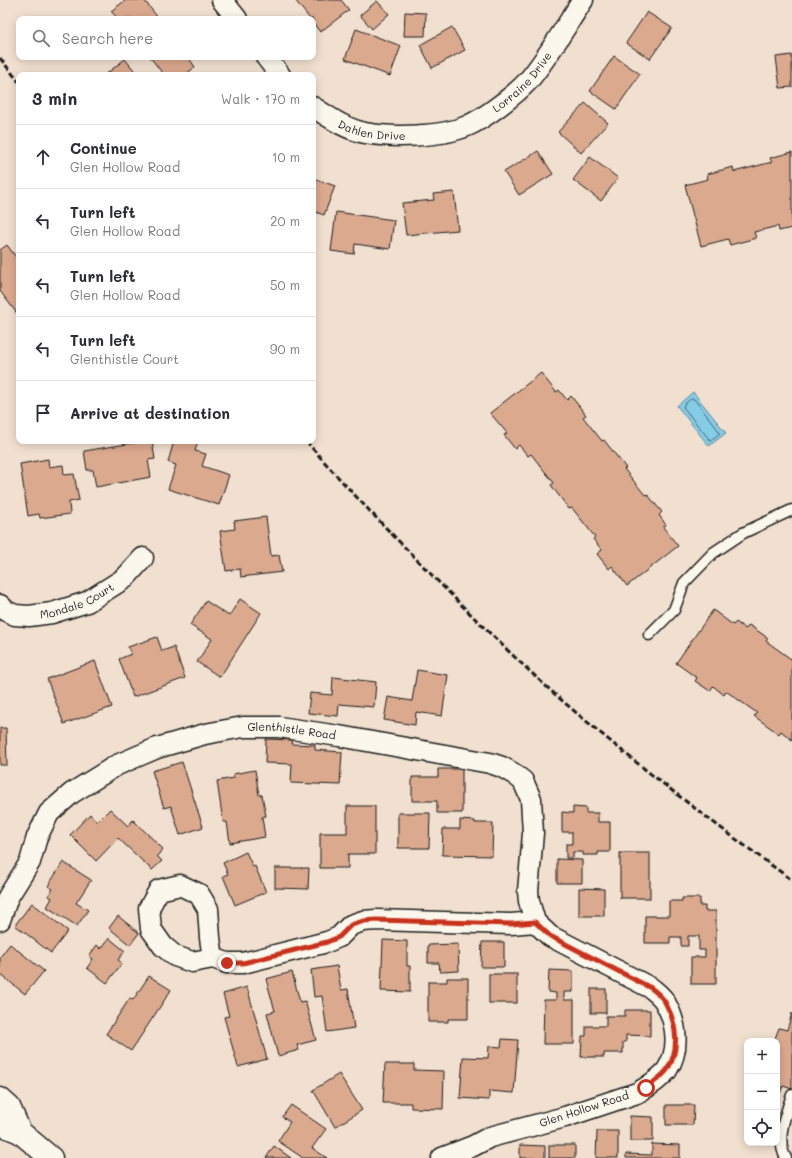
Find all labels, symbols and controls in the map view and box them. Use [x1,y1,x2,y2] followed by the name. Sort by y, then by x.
[16,16,316,60] search box
[30,27,52,49] icon: search
[62,28,153,48] text: Search here
[489,48,555,115] street label: Lorraine Drive
[32,87,77,109] text: 3 min
[221,90,300,107] text: Walk · 170 m
[336,116,406,143] street label: Dahlen Drive
[70,138,137,158] text: Continue
[32,146,54,168] icon: ahead
[272,148,300,165] text: 10 m
[70,158,180,175] text: Glen Hollow Road
[70,202,135,222] text: Turn left
[32,210,54,232] icon: left
[270,212,300,229] text: 20 m
[70,222,180,239] text: Glen Hollow Road
[70,266,135,286] text: Turn left
[32,274,54,296] icon: left
[270,276,300,293] text: 50 m
[70,286,180,303] text: Glen Hollow Road
[70,330,135,350] text: Turn left
[32,338,54,360] icon: left
[270,340,300,357] text: 90 m
[70,350,179,367] text: Glenthistle Court
[32,402,54,424] icon: arrive
[70,403,230,423] text: Arrive at destination
[39,579,117,622] street label: Mondale Court
[247,719,337,742] street label: Glenthistle Road
[218,954,236,972] route end
[744,1038,780,1146] map controls
[744,1038,780,1074] button: +
[744,1074,780,1110] button: −
[637,1079,655,1097] route start
[537,1087,631,1130] street label: Glen Hollow Road
[744,1110,780,1146] button: locate

